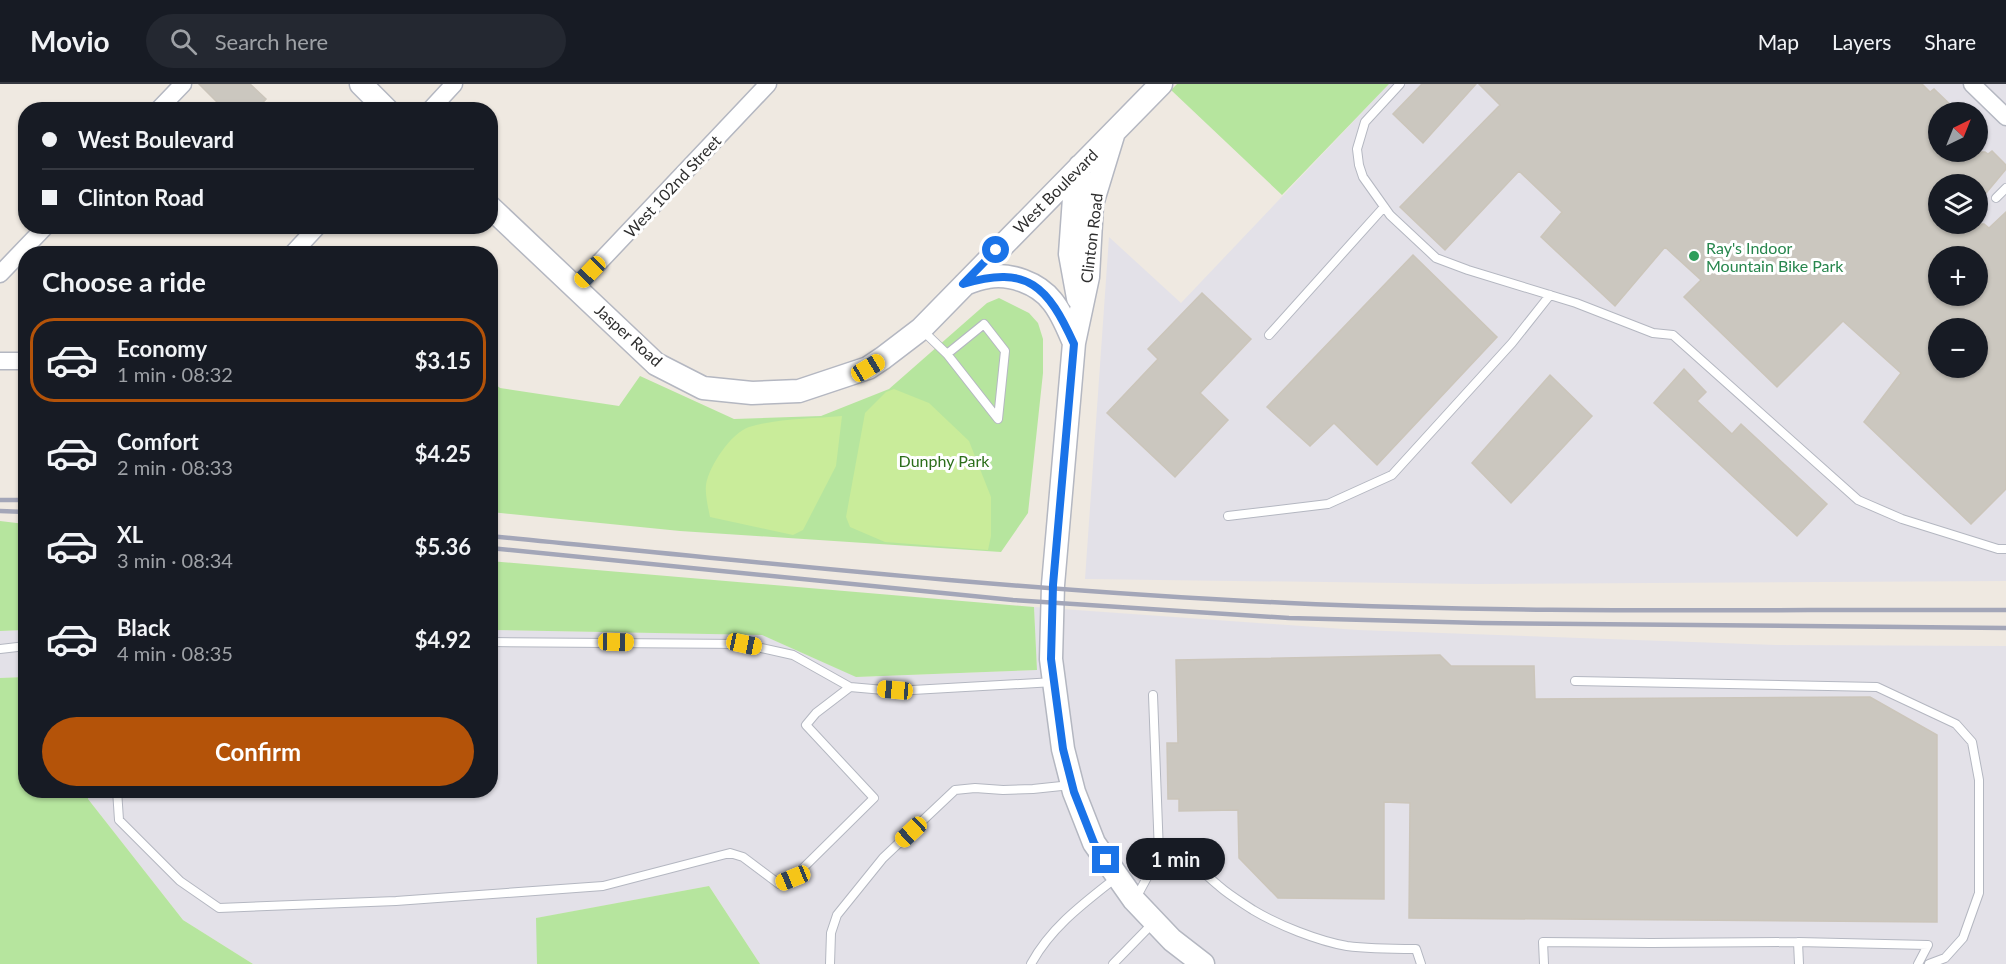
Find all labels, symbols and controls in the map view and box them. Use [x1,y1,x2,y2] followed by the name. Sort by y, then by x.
[146,14,566,68] search box
[30,24,110,58] text: Movio
[167,25,200,58] icon: search
[215,28,328,55] text: Search here
[1758,29,1799,54] text: Map
[1832,29,1891,54] text: Layers
[1924,29,1976,54] text: Share
[1928,102,1988,162] north arrow
[1928,102,1988,378] map controls
[78,126,234,153] text: West Boulevard
[620,131,724,241] street label: West 102nd Street
[1009,145,1101,237] street label: West Boulevard
[1928,174,1988,234] button: layers
[78,184,204,211] text: Clinton Road
[1076,192,1106,284] street label: Clinton Road
[982,236,1009,263] route start
[1706,238,1844,275] place label: Ray's Indoor Mountain Bike Park
[1928,246,1988,306] button: +
[1687,249,1701,263] marker: Ray's Indoor Mountain Bike Park
[571,253,609,291] car
[42,265,206,298] text: Choose a ride
[592,300,666,370] street label: Jasper Road
[1928,318,1988,378] button: −
[45,333,99,387] icon: car
[117,335,207,362] text: Economy
[415,347,471,374] text: $3.15
[848,351,888,385] car
[117,362,233,386] text: 1 min · 08:32
[45,426,99,480] icon: car
[117,428,199,455] text: Comfort
[415,440,471,467] text: $4.25
[899,451,990,470] park label: Dunphy Park
[117,455,233,479] text: 2 min · 08:33
[45,519,99,573] icon: car
[117,521,143,548] text: XL
[415,533,471,560] text: $5.36
[117,548,233,572] text: 3 min · 08:34
[45,612,99,666] icon: car
[117,614,170,641] text: Black
[415,626,471,653] text: $4.92
[725,631,763,657] car
[598,633,634,651] car
[117,641,233,665] text: 4 min · 08:35
[876,679,914,701] car
[42,717,474,786] button: Confirm
[892,813,930,851] car
[1127,839,1226,881] callout: 1 min
[1092,846,1119,873] route end
[1151,847,1200,871] text: 1 min
[773,863,813,893] car

